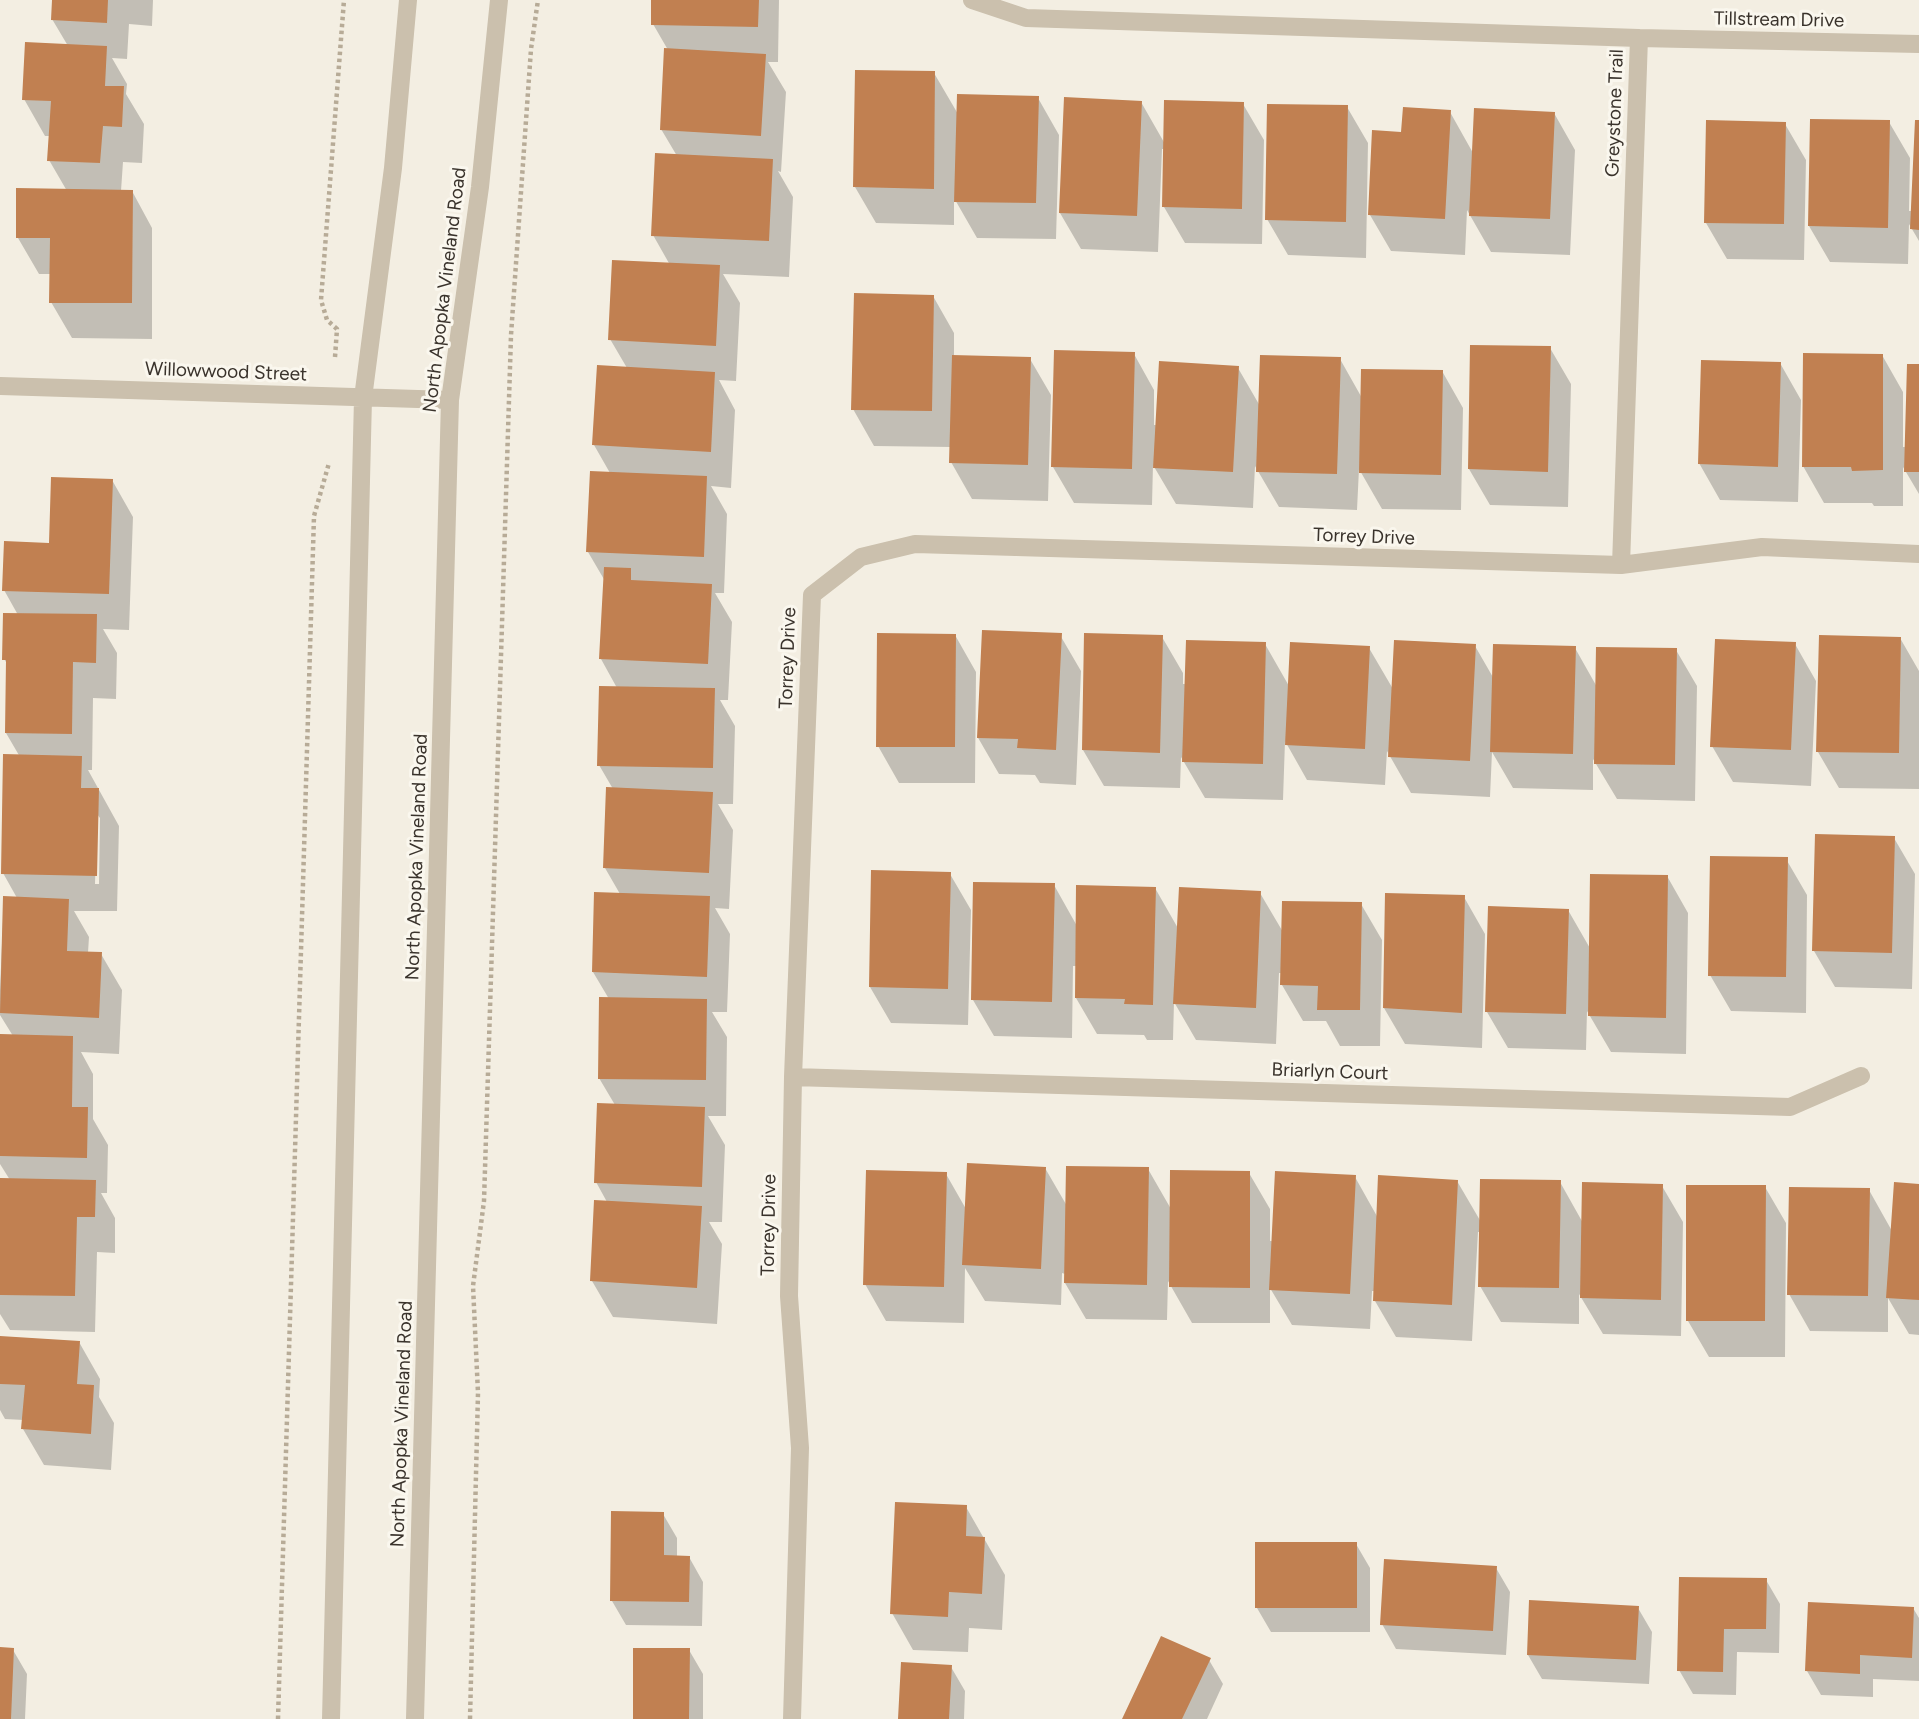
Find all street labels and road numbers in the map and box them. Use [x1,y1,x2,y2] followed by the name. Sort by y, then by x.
[1714,7,1844,33] street label: Tillstream Drive
[1601,49,1629,177] street label: Greystone Trail
[419,166,471,414] street label: North Apopka Vineland Road
[144,358,308,386] street label: Willowwood Street
[1313,524,1415,550] street label: Torrey Drive
[775,607,801,709] street label: Torrey Drive
[401,733,433,981] street label: North Apopka Vineland Road
[1271,1059,1389,1085] street label: Briarlyn Court
[757,1174,781,1276] street label: Torrey Drive
[386,1300,418,1548] street label: North Apopka Vineland Road

